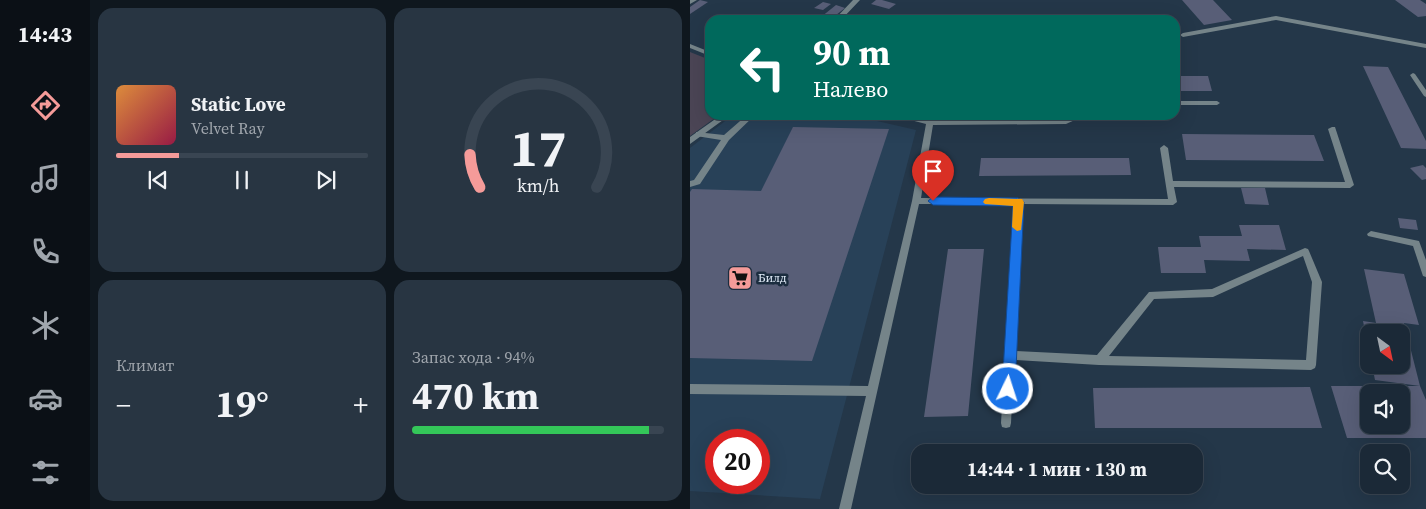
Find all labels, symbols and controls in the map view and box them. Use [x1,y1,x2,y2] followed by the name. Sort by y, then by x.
[18,19,72,49] text: 14:43
[813,29,890,77] text: 90 m
[730,35,795,100] icon: left
[813,74,888,104] text: Налево
[28,88,63,123] icon: directions
[191,91,286,117] text: Static Love
[510,112,566,183] text: 17
[191,117,265,139] text: Velvet Ray
[912,150,954,201] pin
[919,157,947,185] icon: arrive
[28,161,63,196] icon: music
[144,166,172,194] icon: previous
[228,166,256,194] icon: pause
[312,166,340,194] icon: next
[517,173,560,198] text: km/h
[28,234,63,269] icon: phone
[727,265,753,291] supermarket icon: Билд
[758,270,787,286] place label: Билд
[28,308,63,343] icon: climate
[1360,324,1410,374] north arrow
[1360,324,1410,494] map controls
[412,346,535,368] text: Запас хода · 94%
[116,354,174,376] text: Климат
[981,362,1033,414] position arrow
[412,370,539,422] text: 470 km
[215,378,269,430] text: 19°
[28,381,63,416] icon: car
[1360,384,1410,434] button: sound
[116,386,131,424] text: −
[353,386,368,424] text: +
[705,429,770,494] speed limit sign: 20
[1360,444,1410,494] button: search
[28,455,63,490] icon: filters
[967,456,1147,482] text: 14:44 · 1 мин · 130 m

